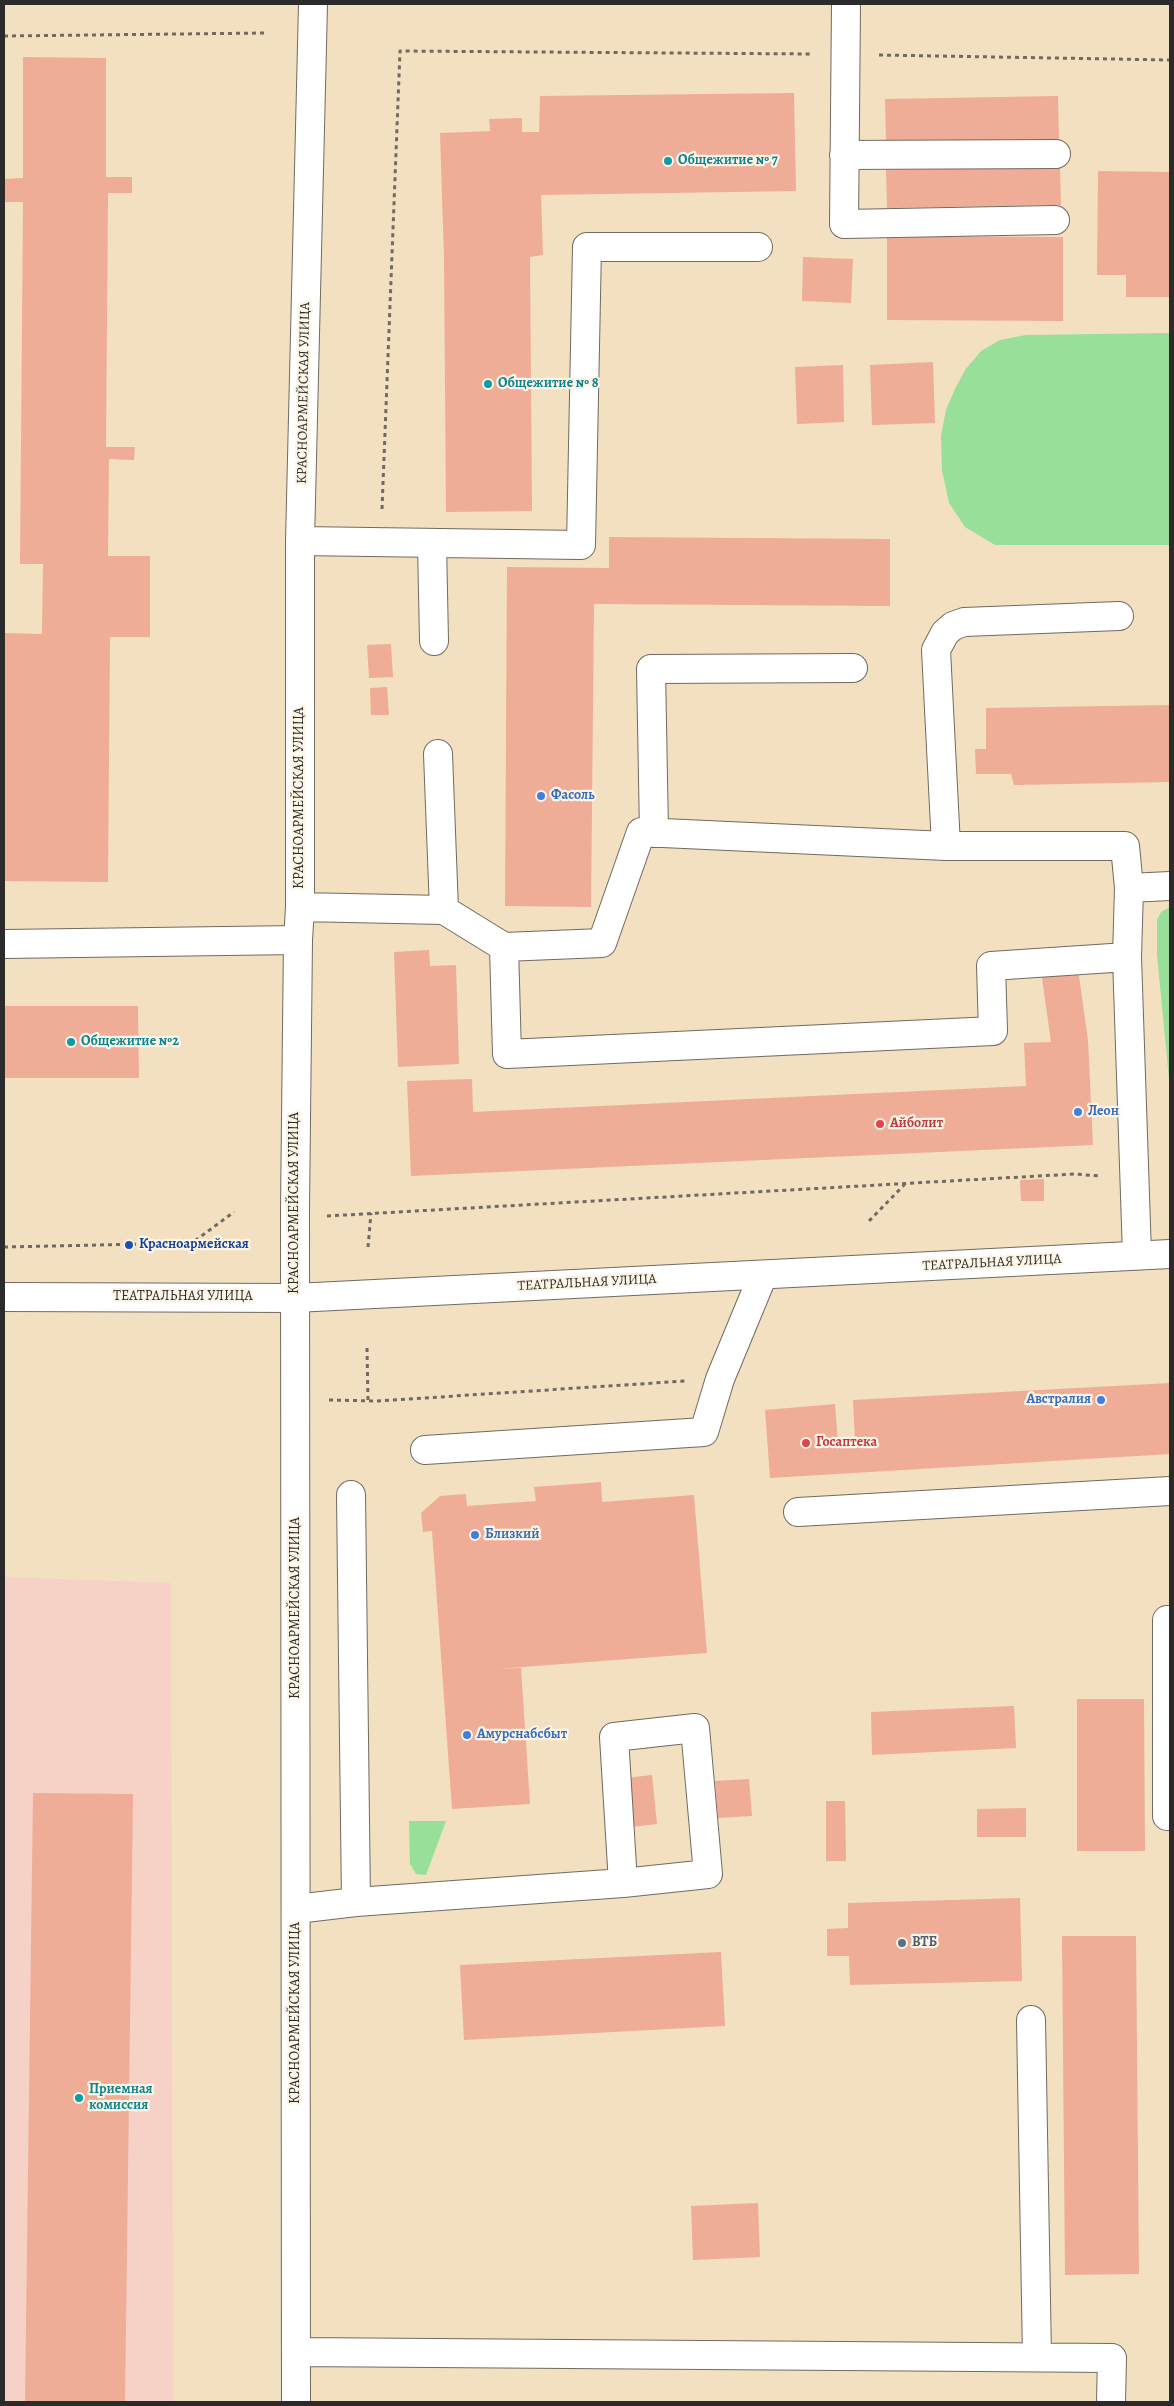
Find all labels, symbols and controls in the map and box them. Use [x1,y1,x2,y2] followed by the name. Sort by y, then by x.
[678,153,778,169] place label: Общежитие № 7
[662,155,674,167] marker: Общежитие № 7
[294,302,314,484] street label: КРАСНОАРМЕЙСКАЯ УЛИЦА
[498,376,598,392] place label: Общежитие № 8
[482,378,494,390] marker: Общежитие № 8
[292,707,308,889] street label: КРАСНОАРМЕЙСКАЯ УЛИЦА
[551,788,595,804] place label: Фасоль
[535,790,547,802] marker: Фасоль
[81,1034,179,1050] place label: Общежитие №2
[65,1036,77,1048] marker: Общежитие №2
[1088,1104,1119,1120] place label: Леон
[1072,1106,1084,1118] marker: Леон
[287,1112,303,1294] street label: КРАСНОАРМЕЙСКАЯ УЛИЦА
[890,1116,943,1132] place label: Айболит
[874,1118,886,1130] marker: Айболит
[139,1237,249,1253] place label: Красноармейская
[123,1239,135,1251] marker: Красноармейская
[922,1251,1062,1275] street label: ТЕАТРАЛЬНАЯ УЛИЦА
[517,1271,657,1295] street label: ТЕАТРАЛЬНАЯ УЛИЦА
[113,1289,253,1305] street label: ТЕАТРАЛЬНАЯ УЛИЦА
[1027,1392,1091,1408] place label: Австралия
[1095,1394,1107,1406] marker: Австралия
[816,1435,877,1451] place label: Госаптека
[800,1437,812,1449] marker: Госаптека
[288,1517,304,1699] street label: КРАСНОАРМЕЙСКАЯ УЛИЦА
[485,1527,539,1543] place label: Близкий
[469,1529,481,1541] marker: Близкий
[477,1727,567,1743] place label: Амурснабсбыт
[461,1729,473,1741] marker: Амурснабсбыт
[288,1922,304,2104] street label: КРАСНОАРМЕЙСКАЯ УЛИЦА
[912,1935,937,1951] place label: ВТБ
[896,1937,908,1949] marker: ВТБ
[89,2082,153,2114] place label: Приемная комиссия
[73,2092,85,2104] marker: Приемная комиссия

